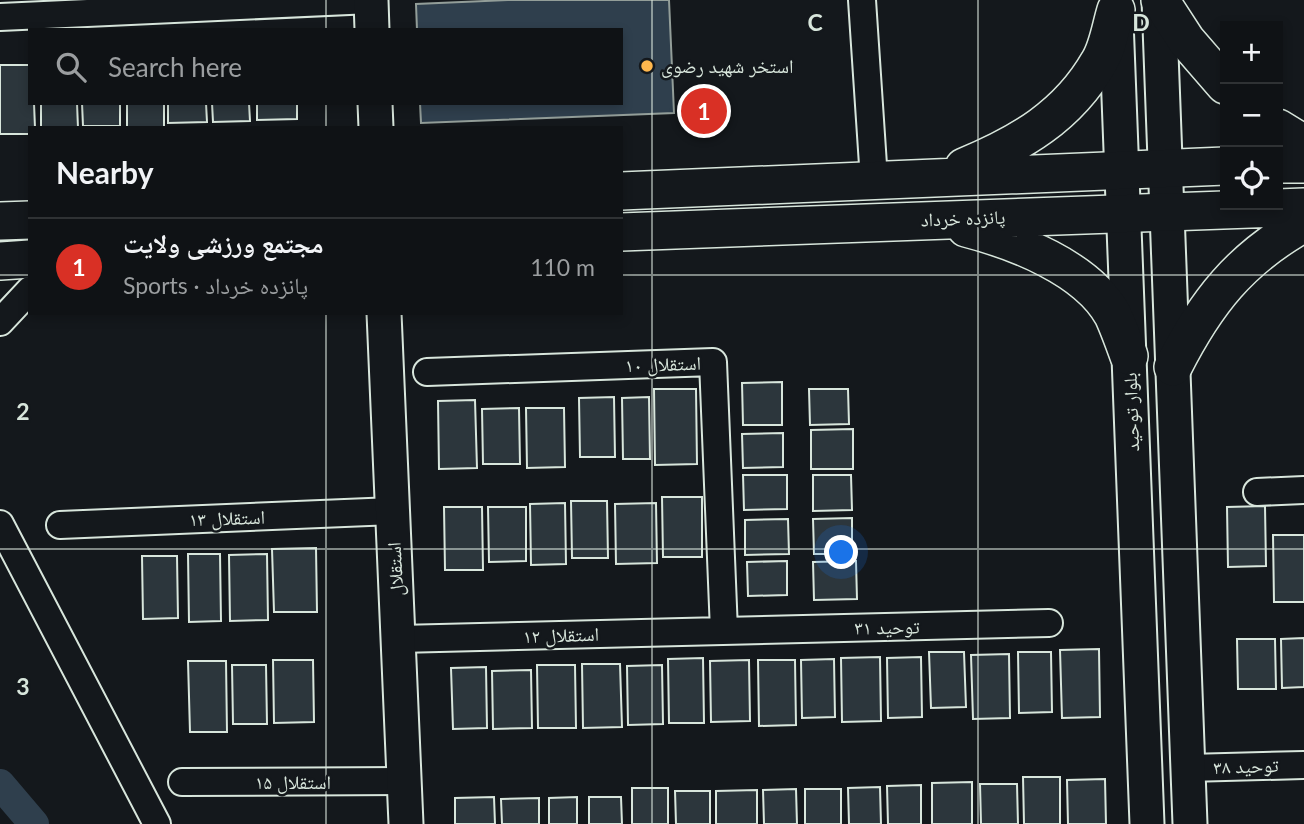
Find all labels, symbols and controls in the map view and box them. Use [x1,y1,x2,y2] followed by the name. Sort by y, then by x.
[807,8,823,36] text: C
[1132,8,1150,36] text: D
[1220,21,1283,210] map controls
[1220,21,1283,84] button: +
[28,28,623,105] search box
[52,48,90,86] icon: search
[108,51,242,83] text: Search here
[661,54,793,78] place label: استخر شهید رضوی
[639,58,655,74] marker: استخر شهید رضوی
[1220,84,1283,147] button: −
[681,85,727,137] pin: 1
[1220,147,1283,210] button: locate
[56,154,154,190] text: Nearby
[920,205,1006,232] street label: پانزده خرداد
[123,227,323,259] text: مجتمع ورزشی ولایت
[72,253,86,281] text: 1
[530,253,595,281] text: 110 m
[123,271,308,299] text: Sports · پانزده خرداد
[625,351,701,377] street label: استقلال ۱۰
[1118,372,1144,452] street label: بلوار توحید
[16,397,30,425] text: 2
[189,505,265,531] street label: استقلال ۱۳
[824,535,858,569] your location
[382,541,408,597] street label: استقلال
[854,614,920,640] street label: توحید ۳۱
[523,622,599,648] street label: استقلال ۱۲
[16,672,30,700] text: 3
[1213,753,1279,779] street label: توحید ۳۸
[255,770,331,794] street label: استقلال ۱۵

